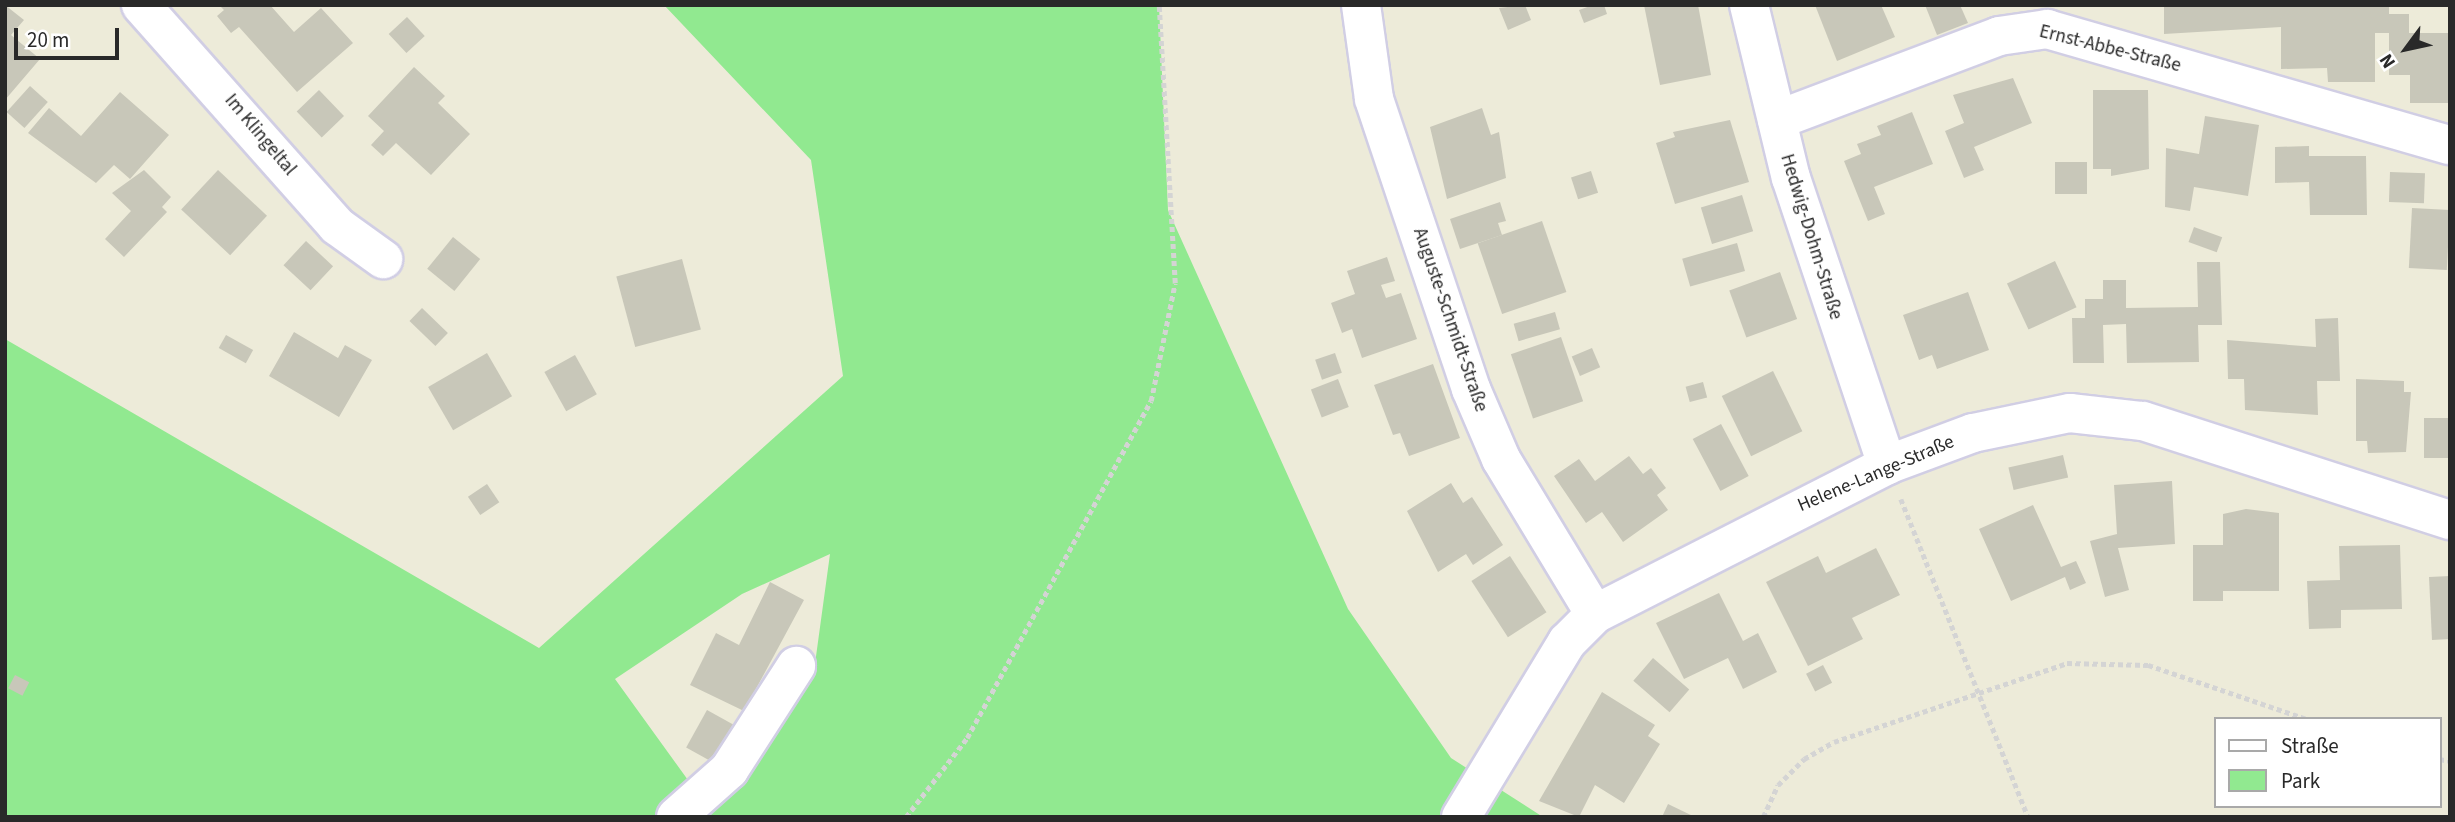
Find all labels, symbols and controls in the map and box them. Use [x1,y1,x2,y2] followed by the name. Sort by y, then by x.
[18,14,122,58] scale bar
[2371,14,2441,84] north arrow
[2037,20,2183,78] street label: Ernst-Abbe-Straße
[27,25,69,55] text: 20 m
[2373,48,2403,73] text: N
[219,90,301,180] street label: Im Klingeltal
[1775,151,1847,323] street label: Hedwig-Dohm-Straße
[1408,225,1492,415] street label: Auguste-Schmidt-Straße
[1794,431,1958,517] street label: Helene-Lange-Straße
[2214,717,2441,808] legend
[2281,731,2339,761] text: Straße
[2281,766,2320,796] text: Park

